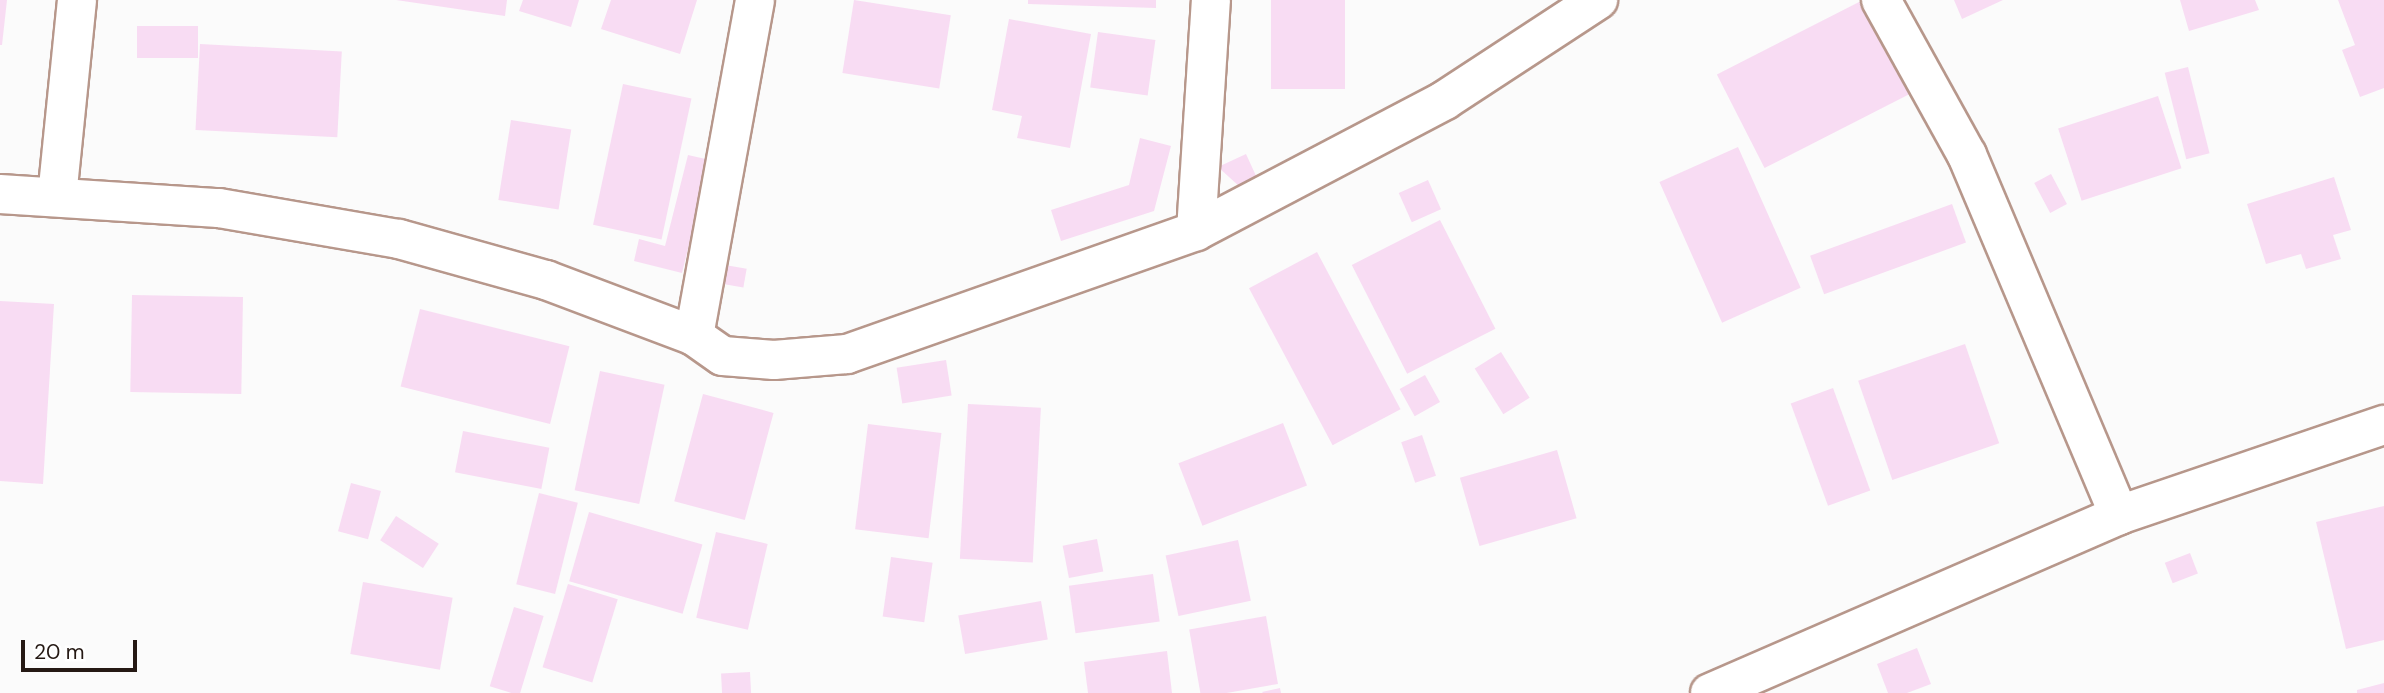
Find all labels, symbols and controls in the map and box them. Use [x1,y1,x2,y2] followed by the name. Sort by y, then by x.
[24,626,140,670] scale bar
[34,638,85,666] text: 20 m

